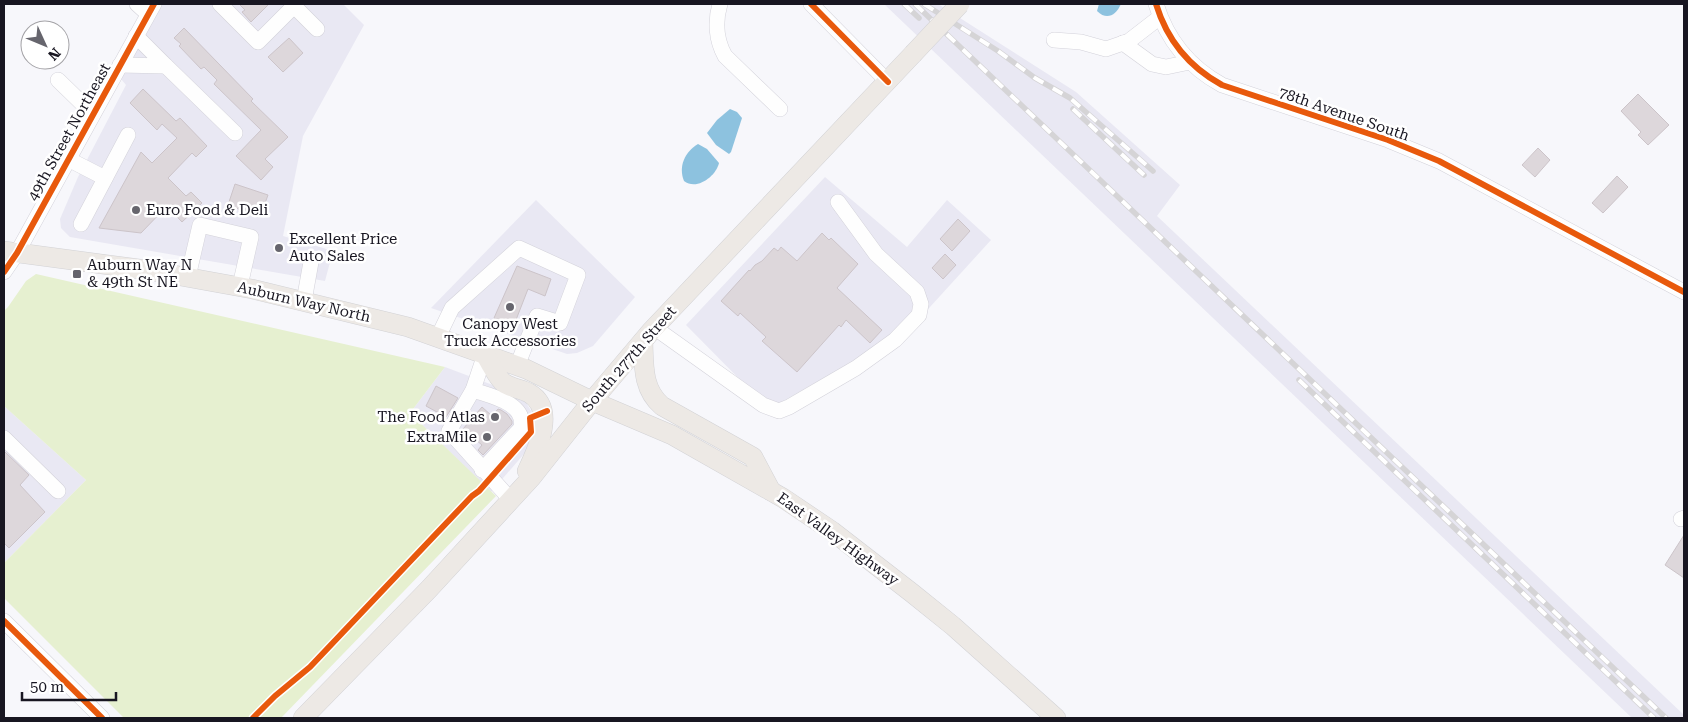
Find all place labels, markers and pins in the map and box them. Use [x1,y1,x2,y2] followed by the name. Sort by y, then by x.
[146,201,268,219] place label: Euro Food & Deli
[130,204,142,216] marker: Euro Food & Deli
[289,230,397,265] place label: Excellent Price Auto Sales
[273,242,285,254] marker: Excellent Price Auto Sales
[87,256,192,291] place label: Auburn Way N & 49th St NE
[71,268,83,280] marker: Auburn Way N & 49th St NE
[504,301,516,313] marker: Canopy West Truck Accessories
[444,315,576,350] place label: Canopy West Truck Accessories
[377,408,485,426] place label: The Food Atlas
[489,411,501,423] marker: The Food Atlas
[407,428,477,446] place label: ExtraMile
[481,431,493,443] marker: ExtraMile

